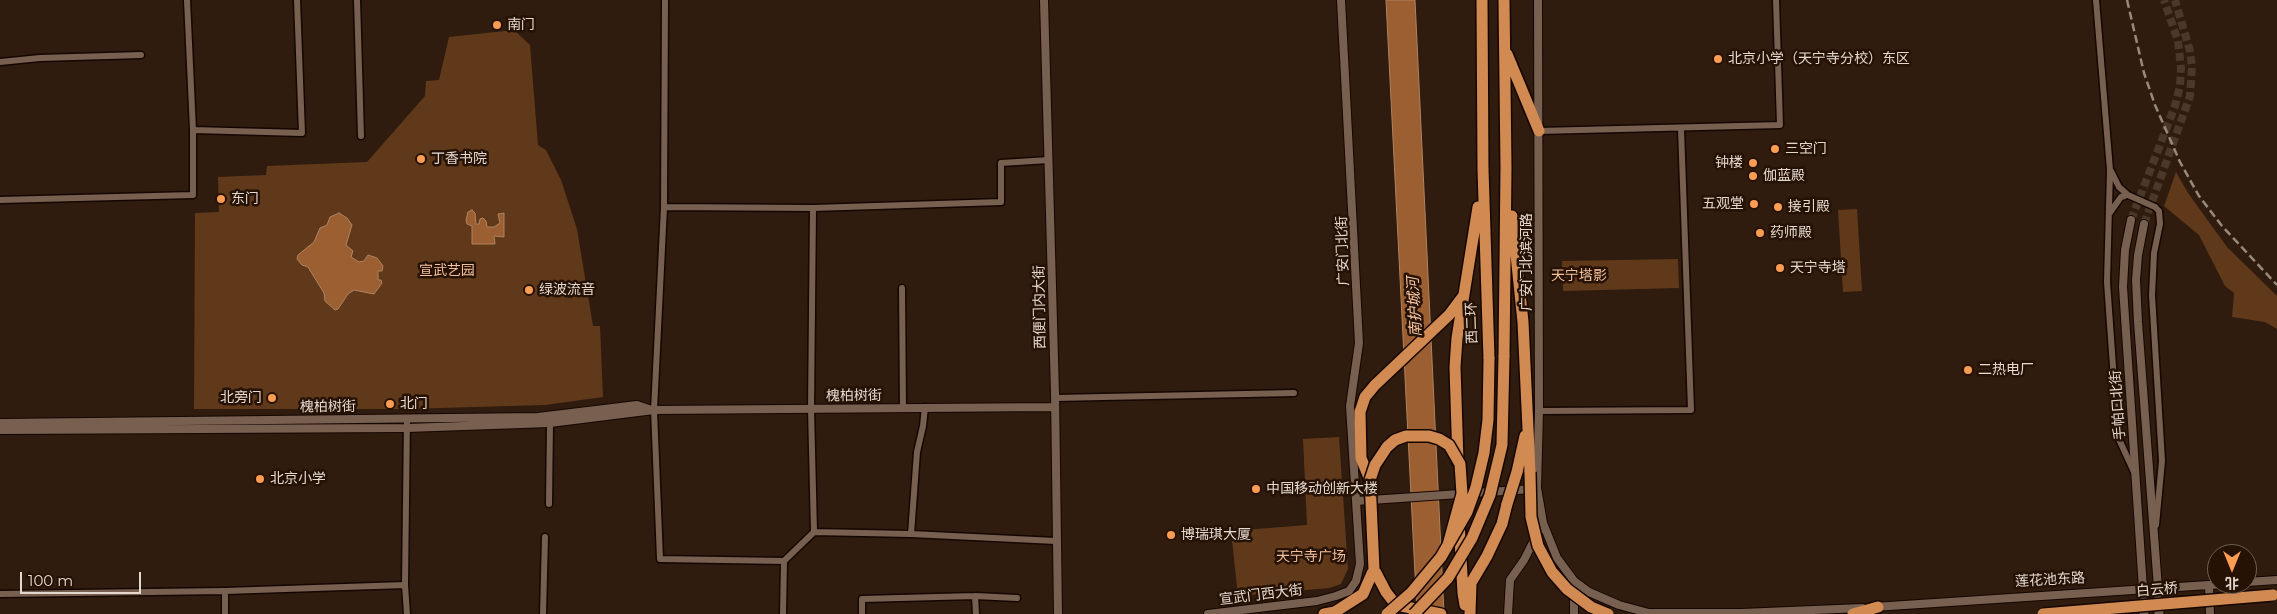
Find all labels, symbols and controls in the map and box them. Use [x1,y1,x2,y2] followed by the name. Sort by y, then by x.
[507,17,535,33] place label: 南门
[491,19,503,31] marker: 南门
[1728,51,1910,67] place label: 北京小学（天宁寺分校）东区
[1712,53,1724,65] marker: 北京小学（天宁寺分校）东区
[1785,141,1827,157] place label: 三空门
[1769,143,1781,155] marker: 三空门
[431,151,487,167] place label: 丁香书院
[415,153,427,165] marker: 丁香书院
[1715,155,1743,171] place label: 钟楼
[1747,157,1759,169] marker: 钟楼
[1763,168,1805,184] place label: 伽蓝殿
[1747,170,1759,182] marker: 伽蓝殿
[231,191,259,207] place label: 东门
[215,193,227,205] marker: 东门
[1702,196,1744,212] place label: 五观堂
[1748,198,1760,210] marker: 五观堂
[1788,199,1830,215] place label: 接引殿
[1772,201,1784,213] marker: 接引殿
[1519,213,1535,311] street label: 广安门北滨河路
[1333,216,1353,286] street label: 广安门北街
[1770,225,1812,241] place label: 药师殿
[1754,227,1766,239] marker: 药师殿
[1790,260,1846,276] place label: 天宁寺塔
[1774,262,1786,274] marker: 天宁寺塔
[419,263,475,279] park label: 宣武艺园
[1031,265,1049,349] street label: 西便门内大街
[1551,268,1607,284] park label: 天宁塔影
[1404,277,1426,337] water label: 南护城河
[539,282,595,298] place label: 绿波流音
[523,284,535,296] marker: 绿波流音
[1463,302,1481,344] street label: 西二环
[1978,362,2034,378] place label: 二热电厂
[1962,364,1974,376] marker: 二热电厂
[2107,369,2129,441] street label: 手帕口北街
[826,387,882,405] street label: 槐柏树街
[220,390,262,406] place label: 北旁门
[266,392,278,404] marker: 北旁门
[400,396,428,412] place label: 北门
[300,398,356,416] street label: 槐柏树街
[384,398,396,410] marker: 北门
[270,471,326,487] place label: 北京小学
[254,473,266,485] marker: 北京小学
[1266,481,1378,497] place label: 中国移动创新大楼
[1250,483,1262,495] marker: 中国移动创新大楼
[1181,527,1251,543] place label: 博瑞琪大厦
[1165,529,1177,541] marker: 博瑞琪大厦
[2207,544,2257,594] north arrow
[1276,549,1346,565] park label: 天宁寺广场
[22,562,144,594] scale bar
[2015,570,2085,590] street label: 莲花池东路
[28,571,73,590] text: 100 m
[2225,574,2239,592] text: 北
[2135,580,2179,600] street label: 白云桥
[1218,582,1304,608] street label: 宣武门西大街

